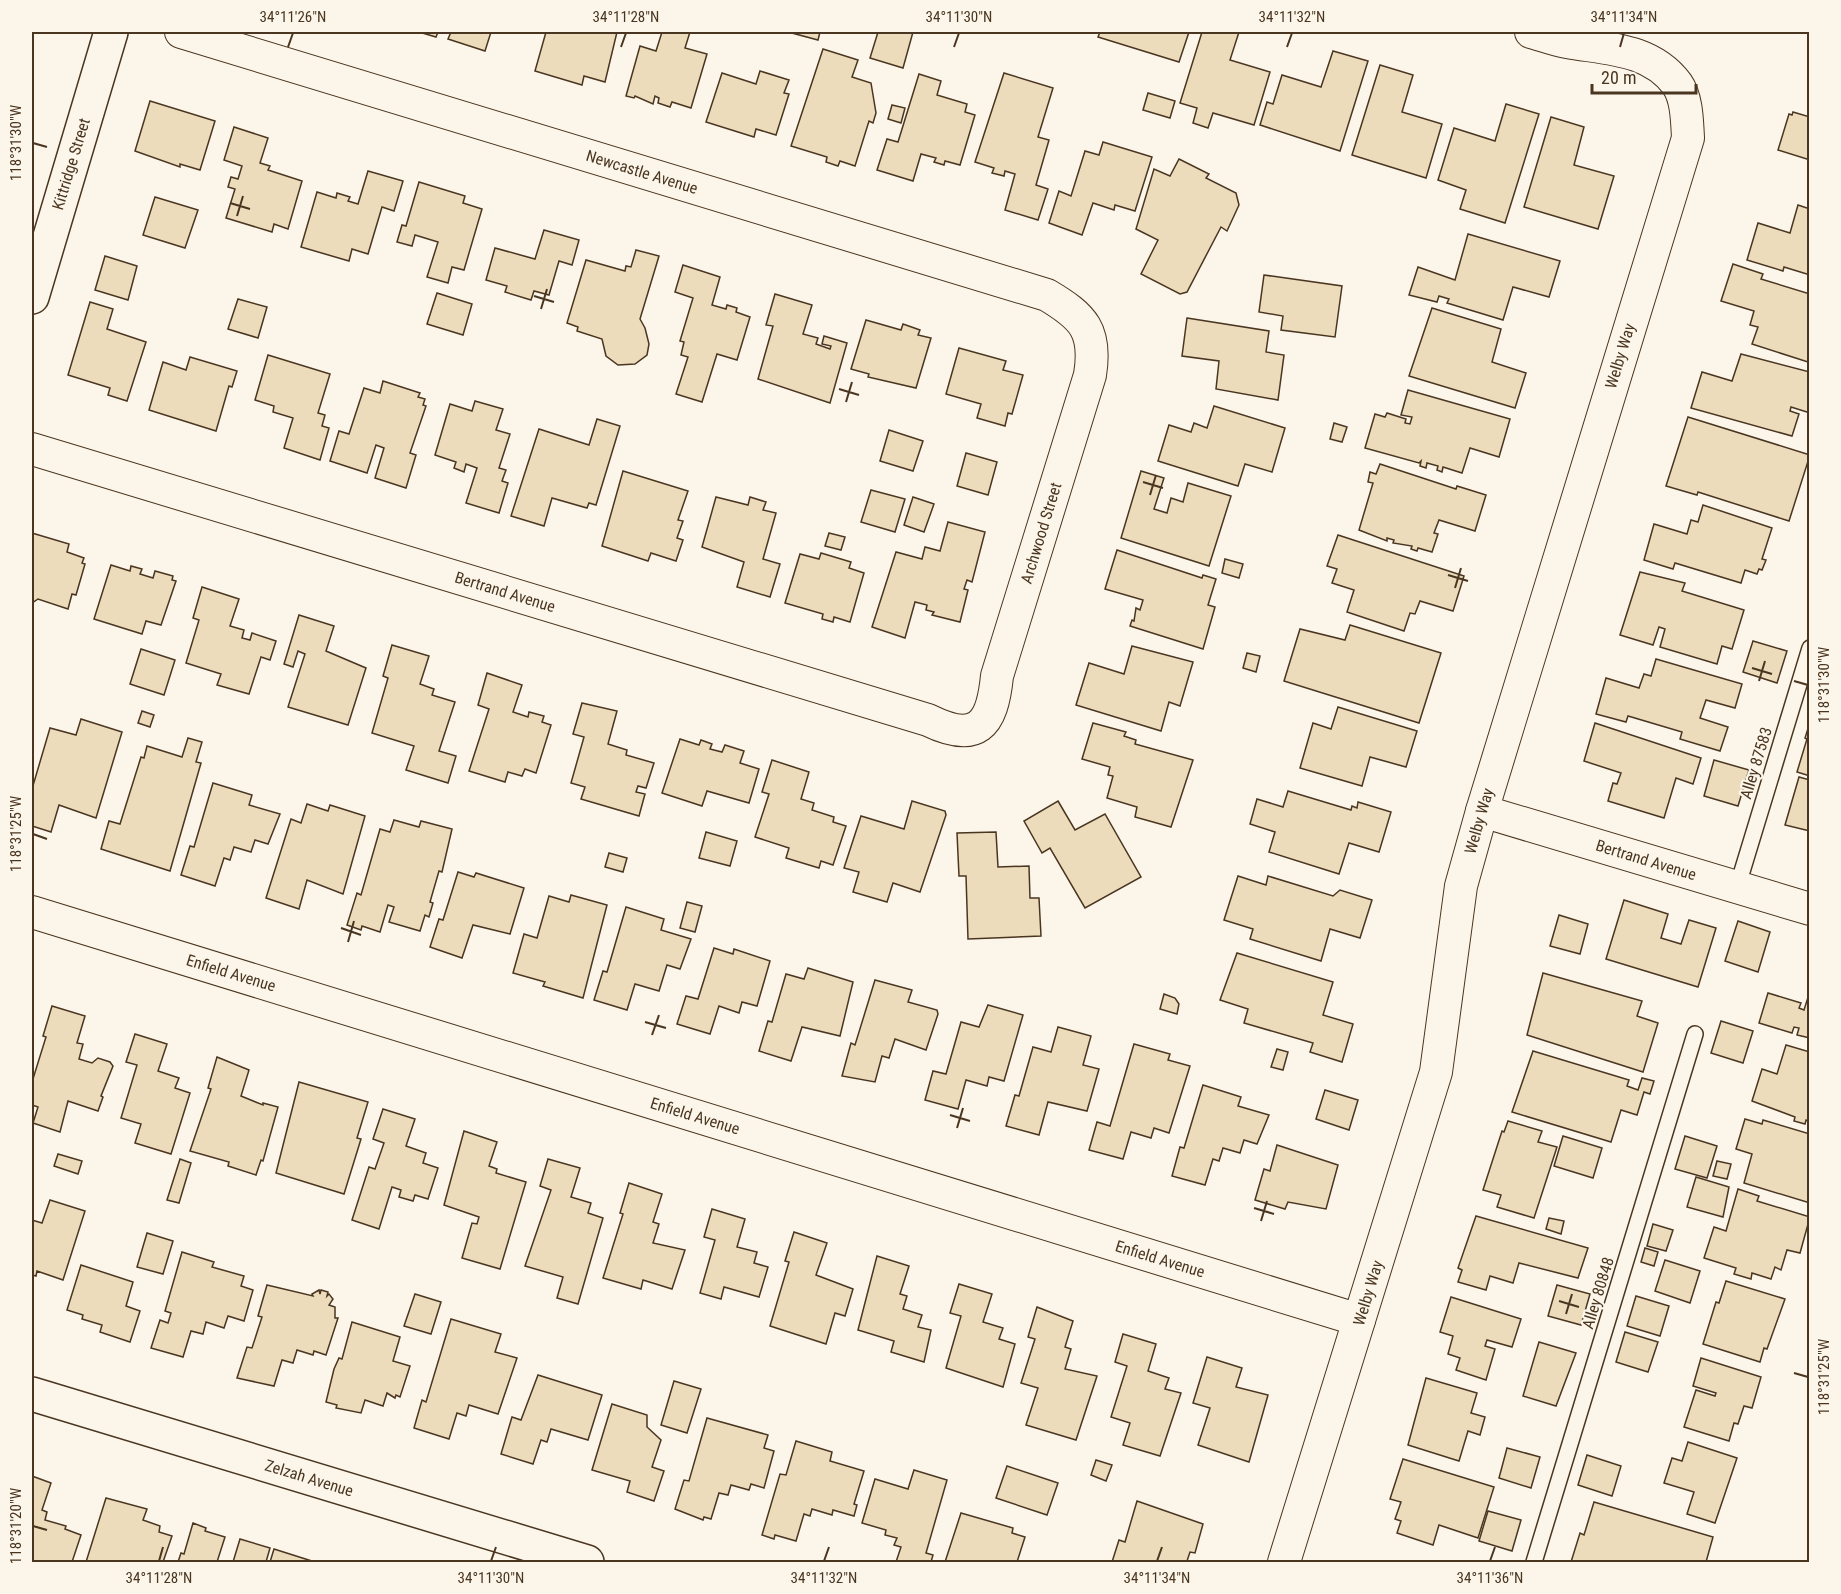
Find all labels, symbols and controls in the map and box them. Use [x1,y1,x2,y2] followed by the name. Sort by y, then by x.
[260,8,326,26] text: 34°11'26"N
[593,8,659,26] text: 34°11'28"N
[926,8,992,26] text: 34°11'30"N
[1259,8,1325,26] text: 34°11'32"N
[1591,8,1657,26] text: 34°11'34"N
[1592,57,1696,95] scale bar
[1601,67,1636,88] text: 20 m
[7,104,25,181] text: 118°31'30"W
[48,116,94,212] street label: Kittridge Street
[584,146,700,198] street label: Newcastle Avenue
[1601,321,1639,391] street label: Welby Way
[1017,480,1065,586] street label: Archwood Street
[453,568,557,616] street label: Bertrand Avenue
[1815,646,1833,723] text: 118°31'30"W
[1736,725,1776,801] street label: Alley 87583
[1461,786,1498,856] street label: Welby Way
[7,795,25,872] text: 118°31'25"W
[1594,836,1698,884] street label: Bertrand Avenue
[184,950,278,996] street label: Enfield Avenue
[648,1093,742,1139] street label: Enfield Avenue
[1113,1236,1207,1282] street label: Enfield Avenue
[1578,1255,1618,1331] street label: Alley 80848
[1349,1258,1387,1328] street label: Welby Way
[1815,1338,1833,1415] text: 118°31'25"W
[262,1456,356,1500] street label: Zelzah Avenue
[7,1487,25,1564] text: 118°31'20"W
[126,1569,192,1587] text: 34°11'28"N
[458,1569,524,1587] text: 34°11'30"N
[791,1569,857,1587] text: 34°11'32"N
[1124,1569,1190,1587] text: 34°11'34"N
[1457,1569,1523,1587] text: 34°11'36"N

